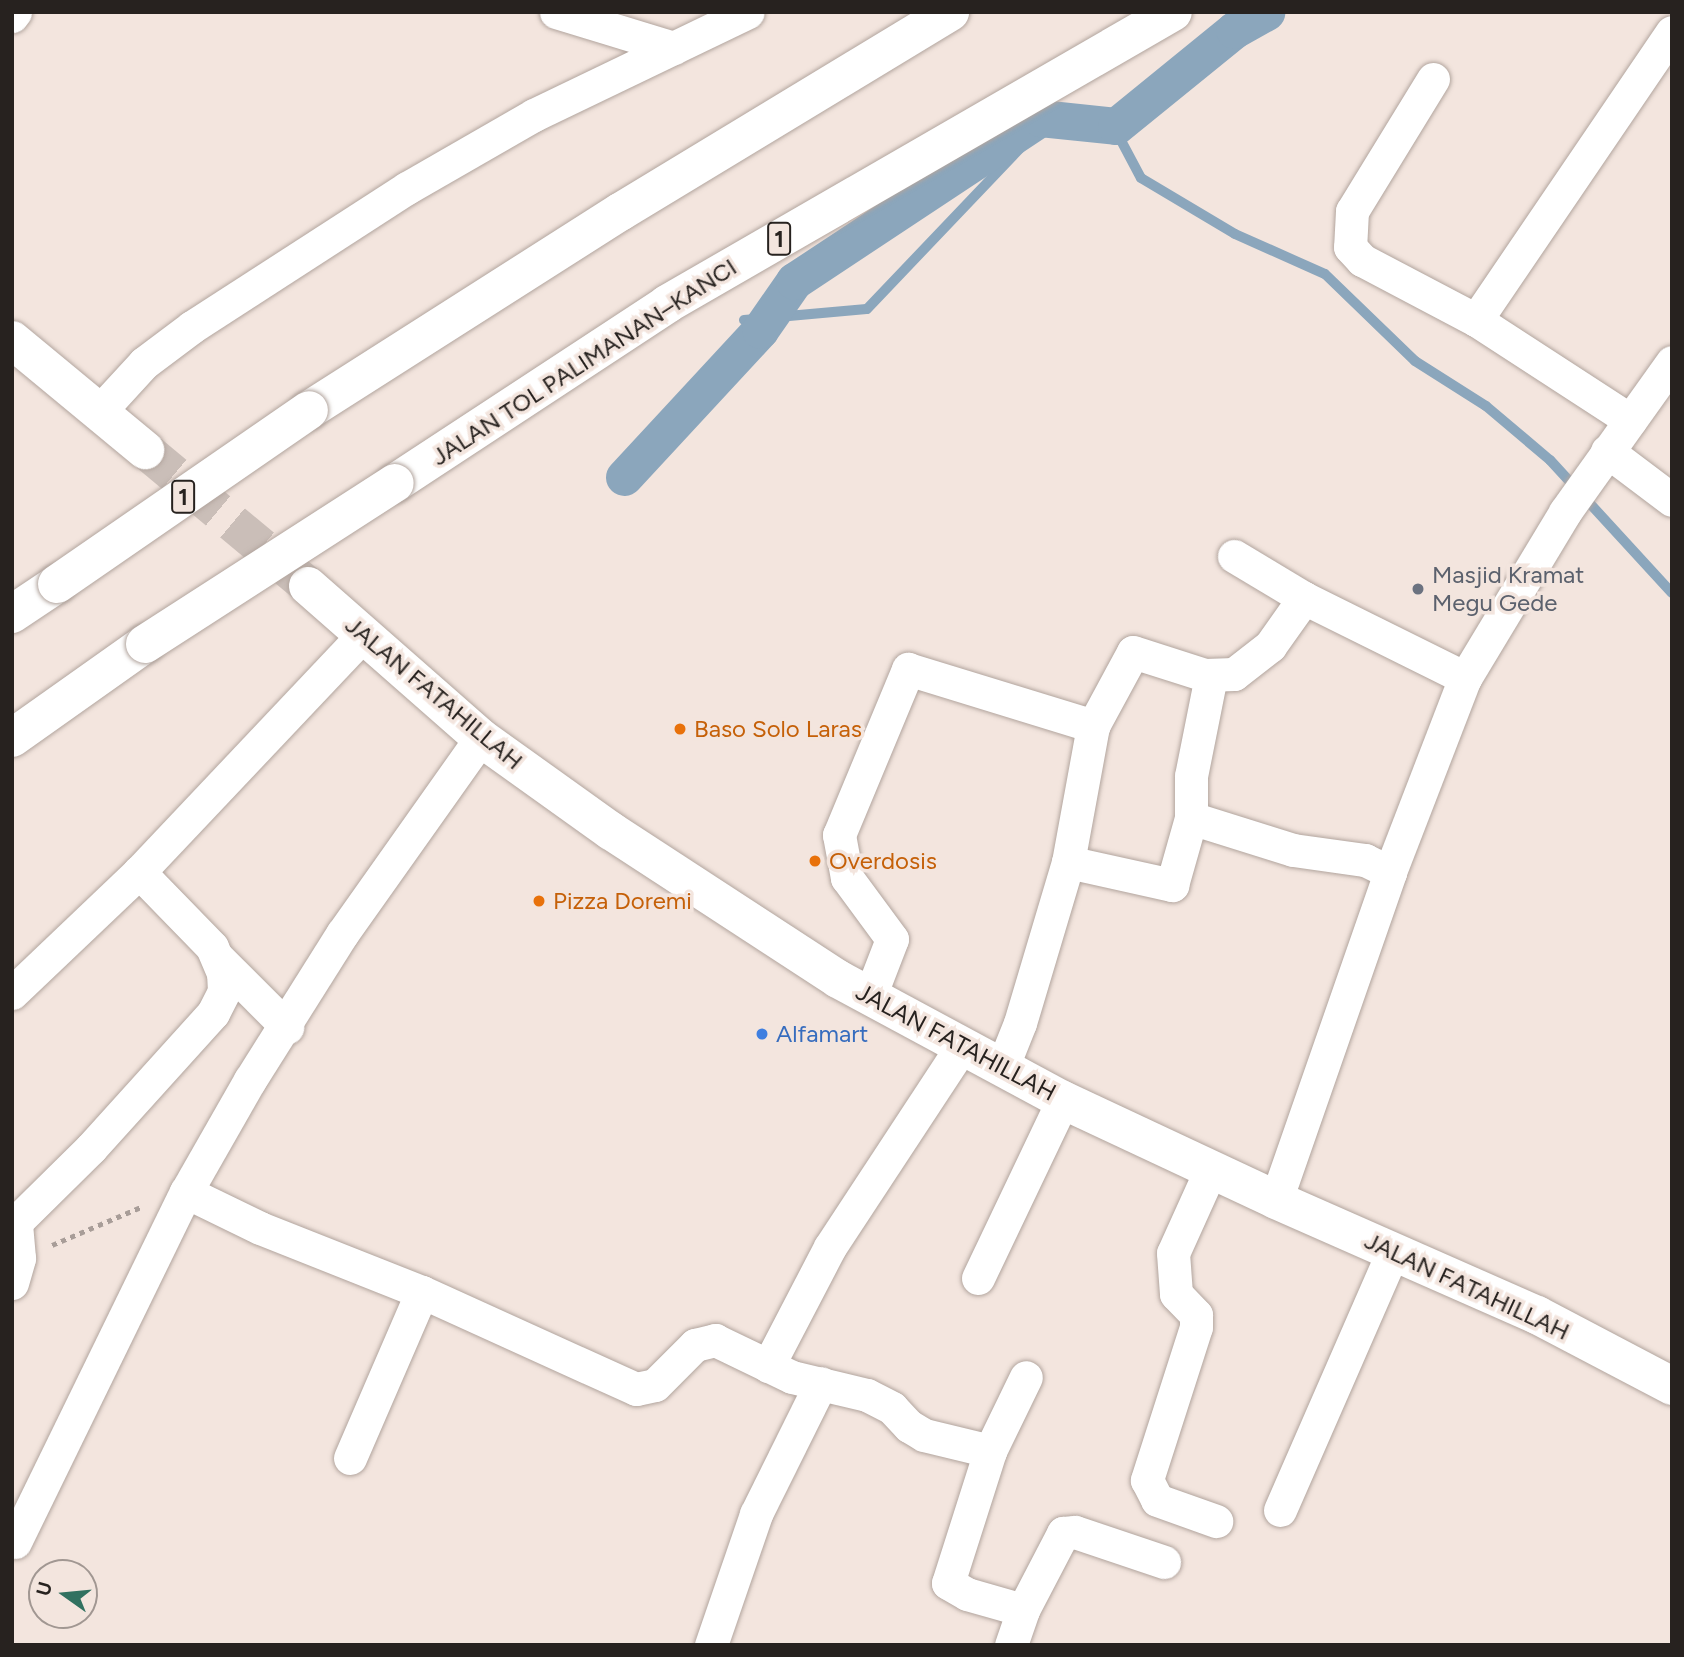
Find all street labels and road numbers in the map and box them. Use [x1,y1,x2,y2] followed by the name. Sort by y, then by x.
[767,220,791,258] road number: 1
[426,253,742,471] street label: JALAN TOL PALIMANAN–KANCI
[171,477,195,516] road number: 1
[340,610,528,776] street label: JALAN FATAHILLAH
[851,977,1061,1107] street label: JALAN FATAHILLAH
[1360,1226,1574,1346] street label: JALAN FATAHILLAH

